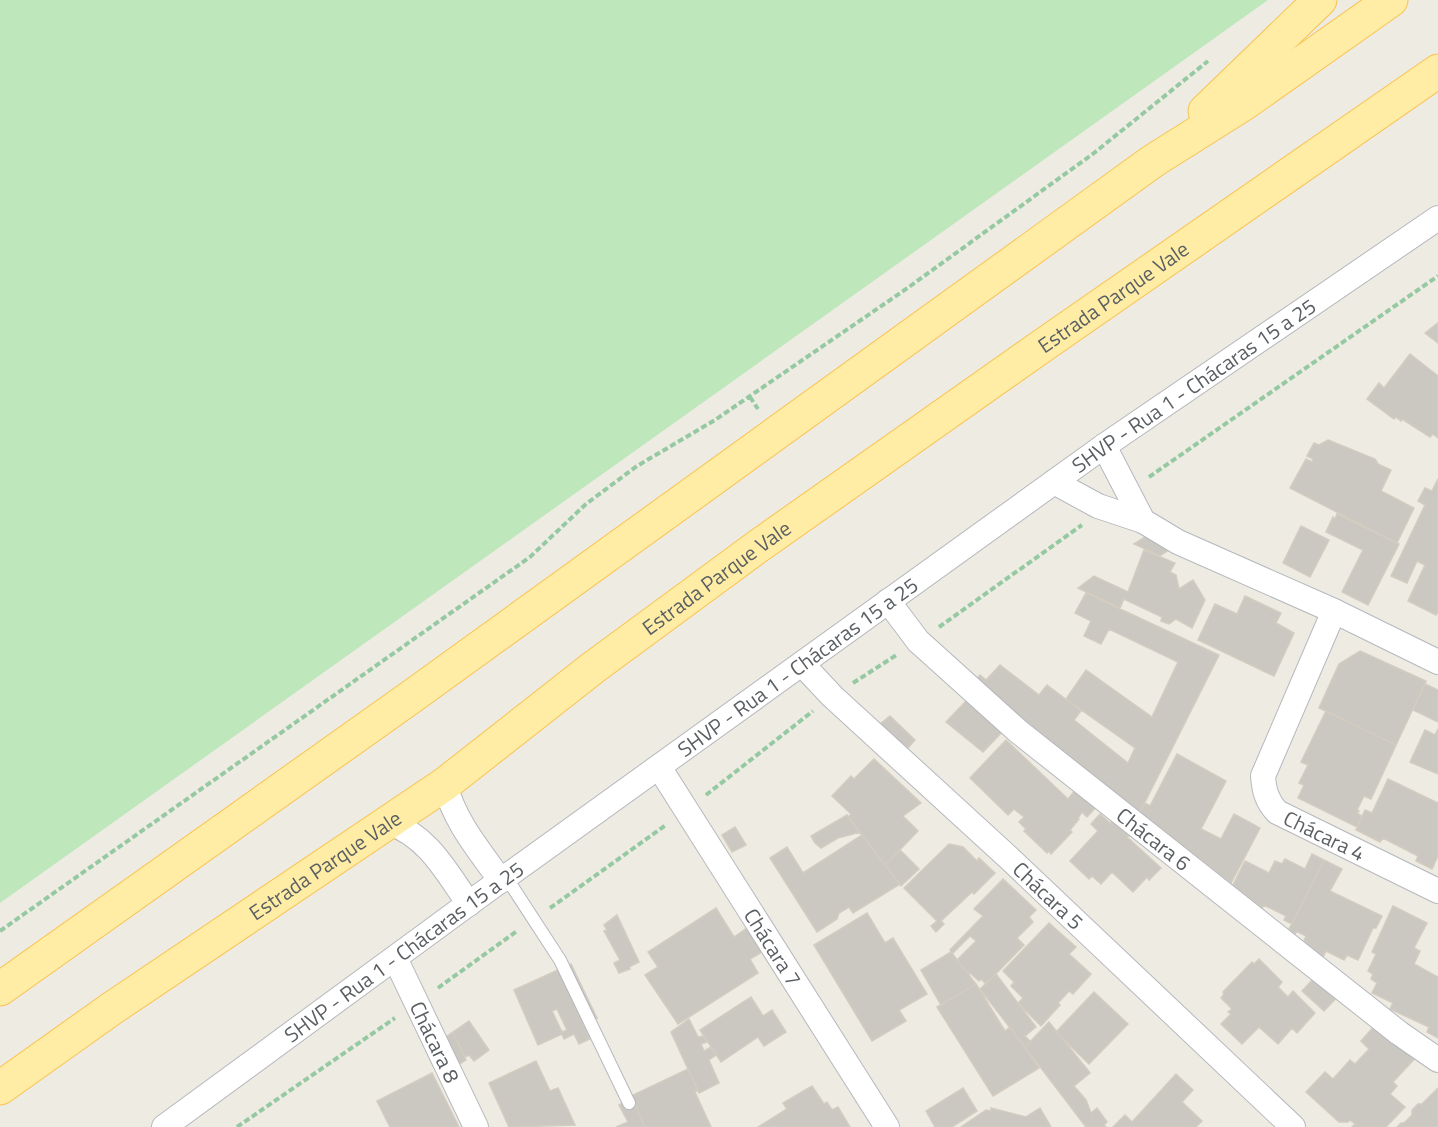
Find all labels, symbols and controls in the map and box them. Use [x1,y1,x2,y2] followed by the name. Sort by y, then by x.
[1031,233,1195,361] street label: Estrada Parque Vale
[1065,290,1322,481] street label: SHVP - Rua 1 - Chácaras 15 a 25
[635,512,797,643] street label: Estrada Parque Vale
[670,569,925,765] street label: SHVP - Rua 1 - Chácaras 15 a 25
[1110,799,1198,878] street label: Chácara 6
[242,802,407,928] street label: Estrada Parque Vale
[1278,802,1371,869] street label: Chácara 4
[277,853,530,1050] street label: SHVP - Rua 1 - Chácaras 15 a 25
[1006,854,1091,937] street label: Chácara 5
[736,902,810,992] street label: Chácara 7
[402,996,469,1088] street label: Chácara 8

